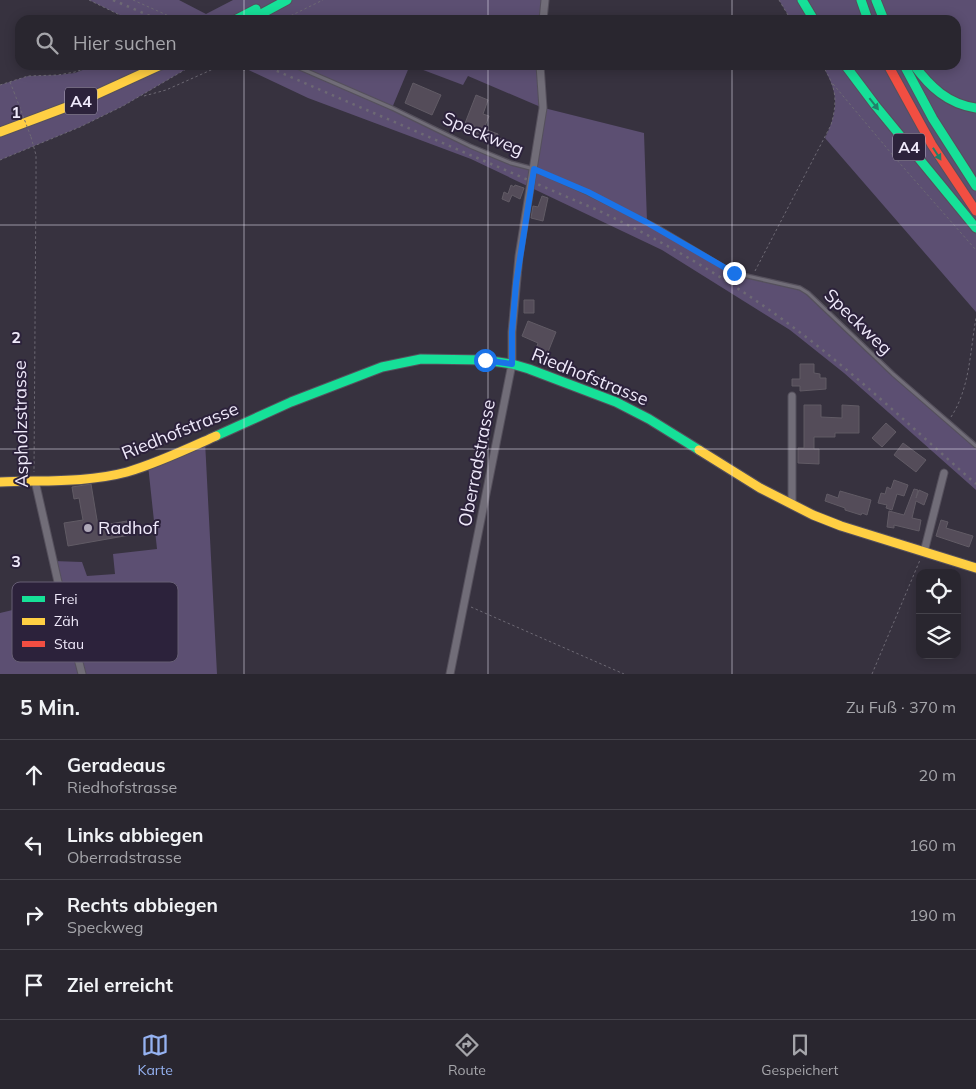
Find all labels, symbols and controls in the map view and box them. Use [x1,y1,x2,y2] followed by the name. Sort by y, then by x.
[15,15,961,70] search box
[33,29,61,57] icon: search
[73,31,177,55] text: Hier suchen
[65,88,97,114] road number: A4
[869,97,880,110] one-way arrow
[11,102,21,122] text: 1
[439,106,527,161] street label: Speckweg
[893,134,925,160] road number: A4
[932,147,942,160] one-way arrow
[723,262,746,285] route end
[819,284,897,360] street label: Speckweg
[11,327,21,347] text: 2
[528,343,652,410] street label: Riedhofstrasse
[474,349,497,372] route start
[8,360,33,488] street label: Aspholzstrasse
[118,397,242,464] street label: Riedhofstrasse
[453,397,500,528] street label: Oberradstrasse
[98,516,160,539] place label: Radhof
[82,522,94,534] marker: Radhof
[11,551,21,571] text: 3
[916,569,961,659] map controls
[916,569,961,614] button: locate
[12,582,178,662] legend
[54,590,78,608] text: Frei
[54,612,79,630] text: Zäh
[916,614,961,659] button: layers
[54,635,84,653] text: Stau
[20,694,80,720] text: 5 Min.
[846,697,956,717] text: Zu Fuß · 370 m
[67,753,165,777] text: Geradeaus
[20,761,48,789] icon: ahead
[919,765,956,785] text: 20 m
[67,777,177,797] text: Riedhofstrasse
[67,823,204,847] text: Links abbiegen
[20,831,48,859] icon: left
[909,835,956,855] text: 160 m
[67,847,182,867] text: Oberradstrasse
[67,893,218,917] text: Rechts abbiegen
[20,901,48,929] icon: right
[909,905,956,925] text: 190 m
[67,917,143,937] text: Speckweg
[20,971,48,999] icon: arrive
[67,973,173,997] text: Ziel erreicht
[138,1031,173,1079] tab: Karte
[448,1031,486,1079] tab: Route
[761,1031,838,1079] tab: Gespeichert

